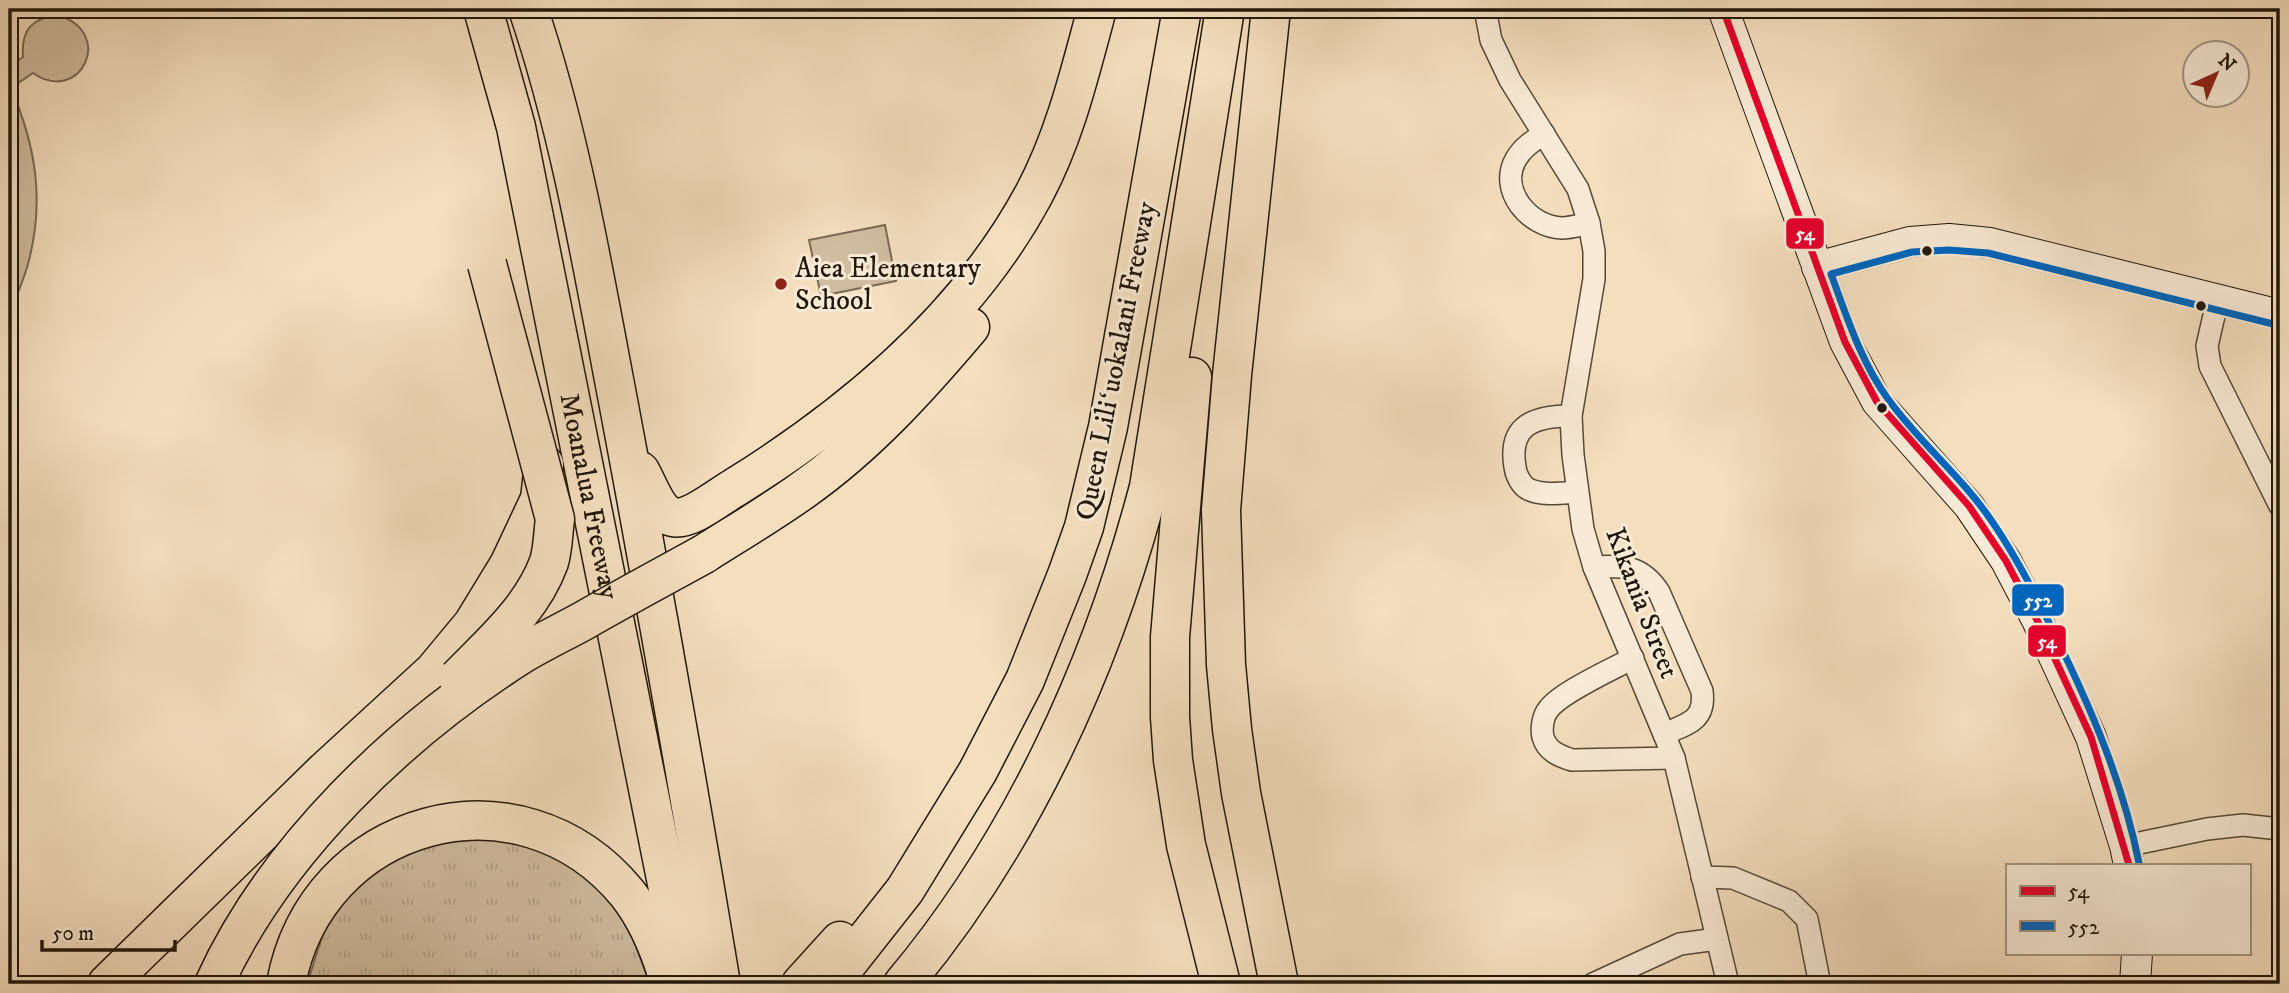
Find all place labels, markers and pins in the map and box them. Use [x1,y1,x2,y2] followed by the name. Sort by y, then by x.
[1920,244,1934,258] unlabelled marker
[795,251,982,318] place label: Aiea Elementary School
[773,276,789,292] marker: Aiea Elementary School
[2194,299,2208,313] unlabelled marker
[1875,401,1889,415] unlabelled marker

